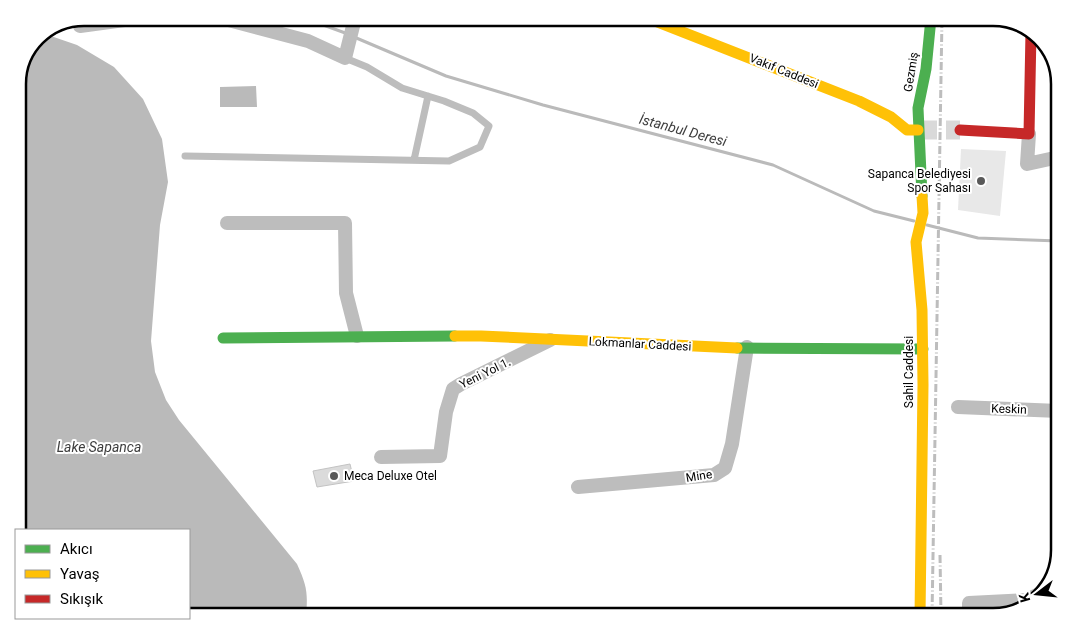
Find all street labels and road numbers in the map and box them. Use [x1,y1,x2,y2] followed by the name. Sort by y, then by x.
[747,51,821,91] street label: Vakıf Caddesi
[901,51,921,93] street label: Gezmiş
[588,334,692,354] street label: Lokmanlar Caddesi
[902,336,916,408] street label: Sahil Caddesi
[457,355,513,391] street label: Yeni Yol 1.
[991,401,1027,417] street label: Keskin
[685,467,713,485] street label: Mine

